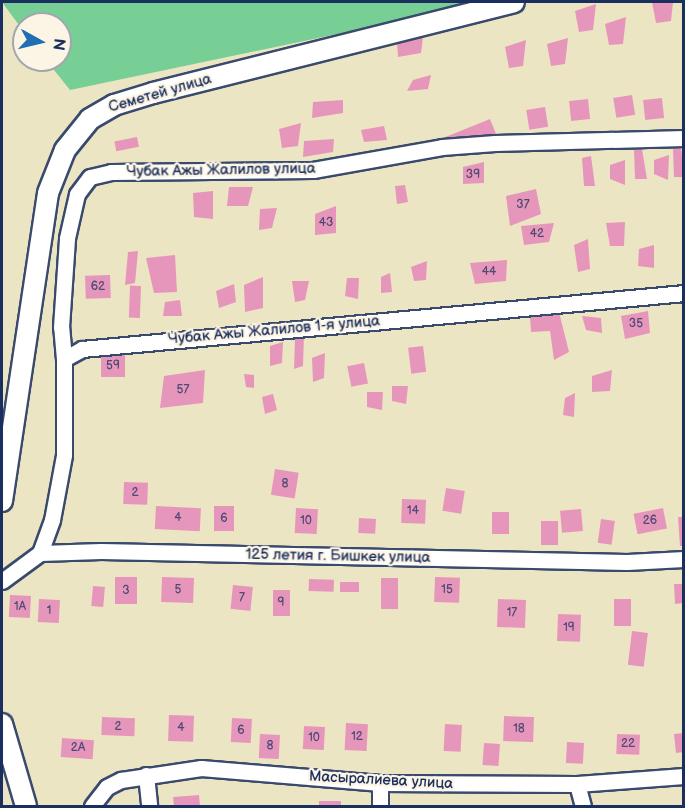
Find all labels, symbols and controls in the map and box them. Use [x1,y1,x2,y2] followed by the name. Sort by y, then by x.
[12,12,72,72] north arrow
[48,37,69,52] text: N
[106,70,214,116] street label: Семетей улица
[126,159,316,181] street label: Чубак Ажы Жалилов улица
[466,168,480,182] house number: 39
[516,198,530,212] house number: 37
[319,216,333,230] house number: 43
[530,227,544,241] house number: 42
[482,265,496,279] house number: 44
[91,280,105,294] house number: 62
[167,312,381,348] street label: Чубак Ажы Жалилов 1-я улица
[629,317,643,331] house number: 35
[106,359,120,373] house number: 59
[177,383,189,397] house number: 57
[282,477,288,491] house number: 8
[131,486,139,500] house number: 2
[407,504,419,518] house number: 14
[174,511,182,525] house number: 4
[220,512,228,526] house number: 6
[300,514,312,528] house number: 10
[643,514,657,528] house number: 26
[245,545,431,567] street label: 125 летия г. Бишкек улица
[175,583,181,597] house number: 5
[441,583,453,597] house number: 15
[122,584,130,598] house number: 3
[239,591,245,605] house number: 7
[278,596,284,610] house number: 9
[14,600,26,614] house number: 1А
[47,604,51,618] house number: 1
[507,606,517,620] house number: 17
[563,621,575,635] house number: 19
[114,720,122,734] house number: 2
[177,721,185,735] house number: 4
[513,722,525,736] house number: 18
[237,724,245,738] house number: 6
[351,730,363,744] house number: 12
[308,731,320,745] house number: 10
[621,737,635,751] house number: 22
[267,739,273,753] house number: 8
[71,741,85,755] house number: 2А
[308,767,454,793] street label: Масыралиева улица

